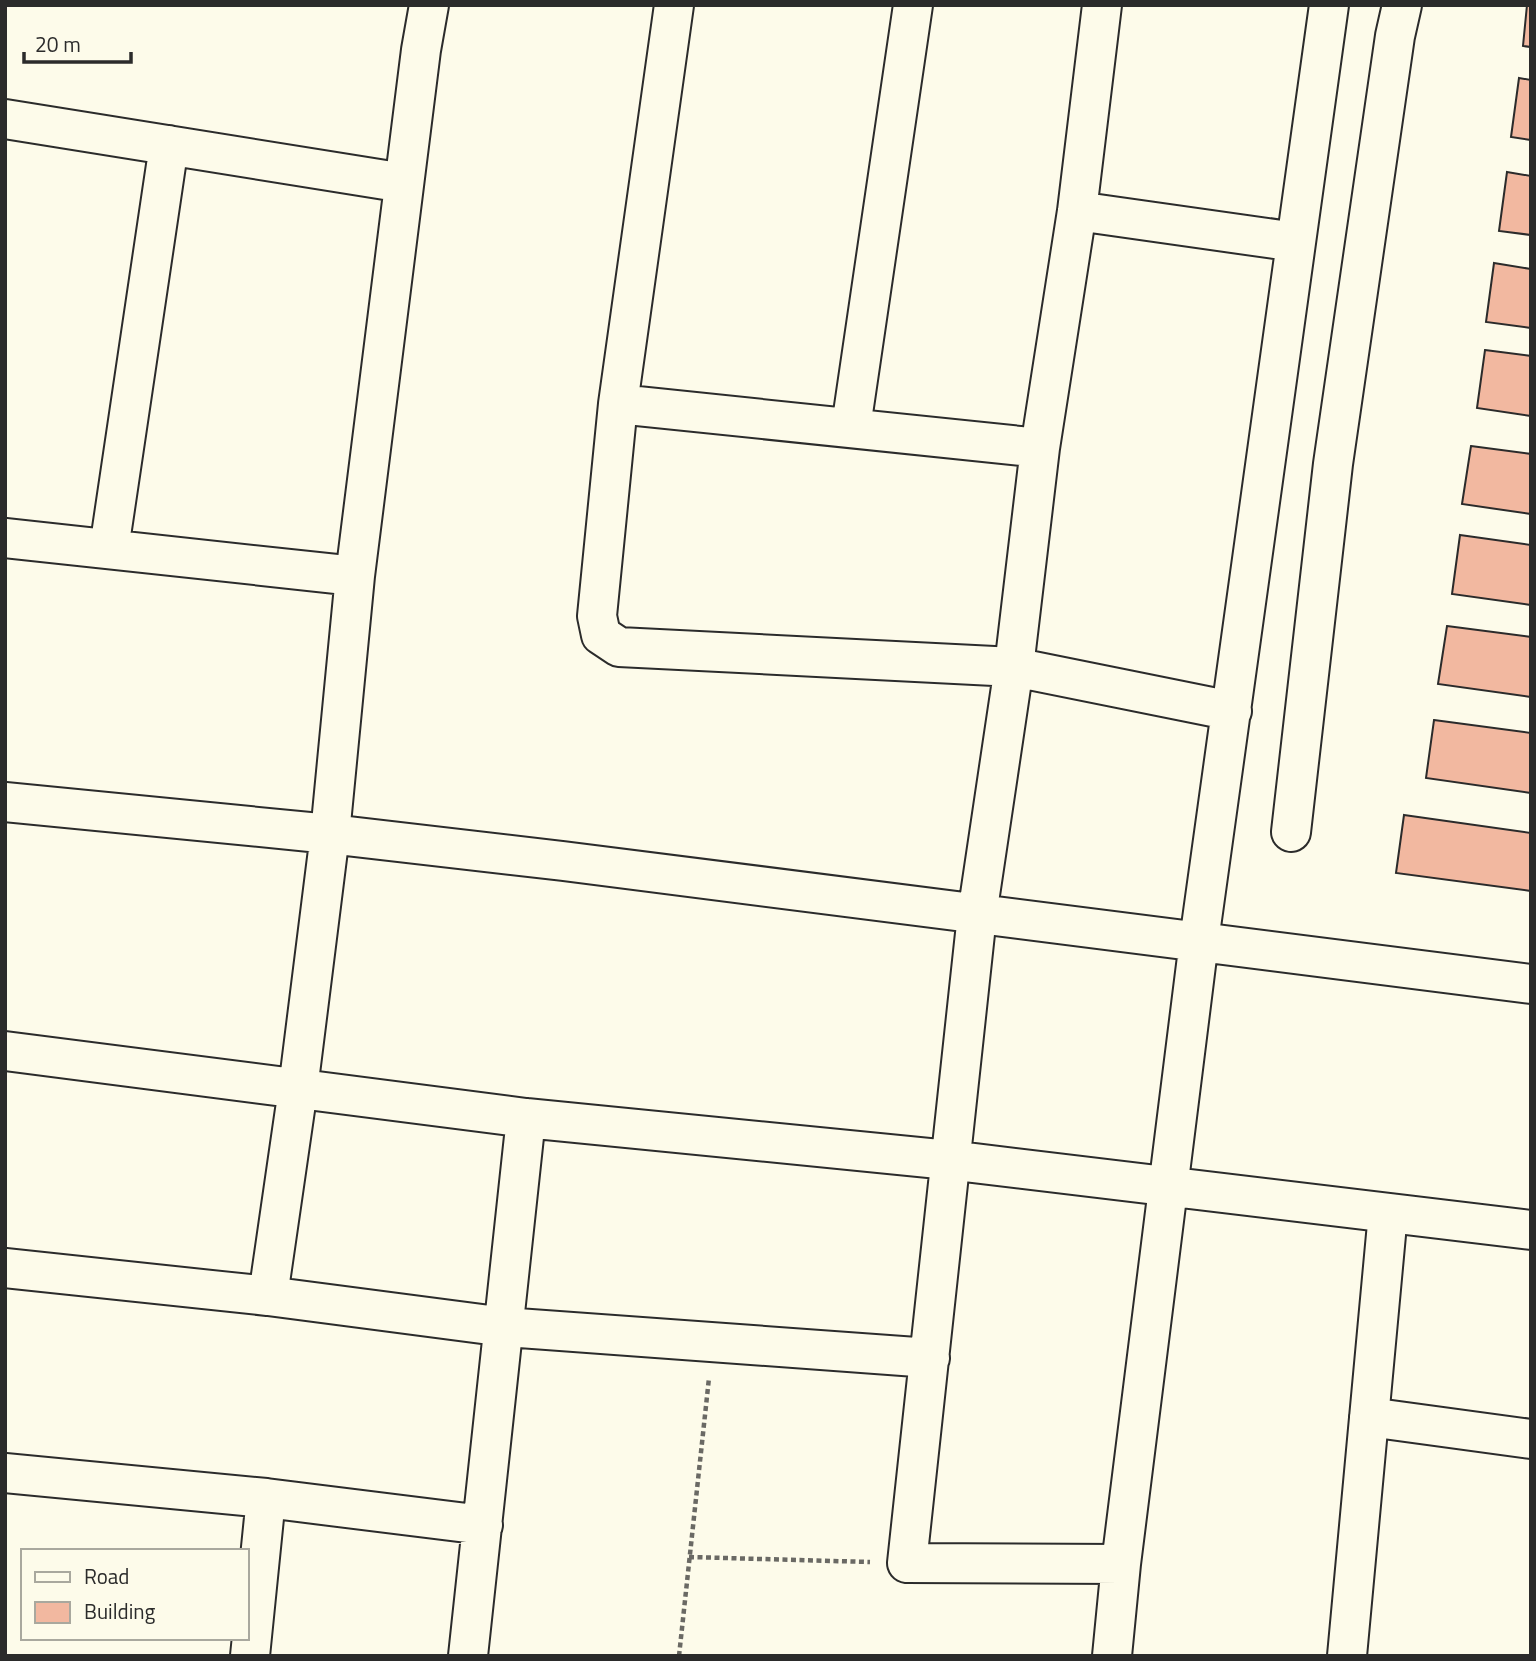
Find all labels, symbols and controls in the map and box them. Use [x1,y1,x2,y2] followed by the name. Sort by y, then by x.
[24,21,131,65] scale bar
[35,28,81,60] text: 20 m
[21,1549,248,1640] legend
[84,1560,129,1592] text: Road
[84,1595,156,1627] text: Building

